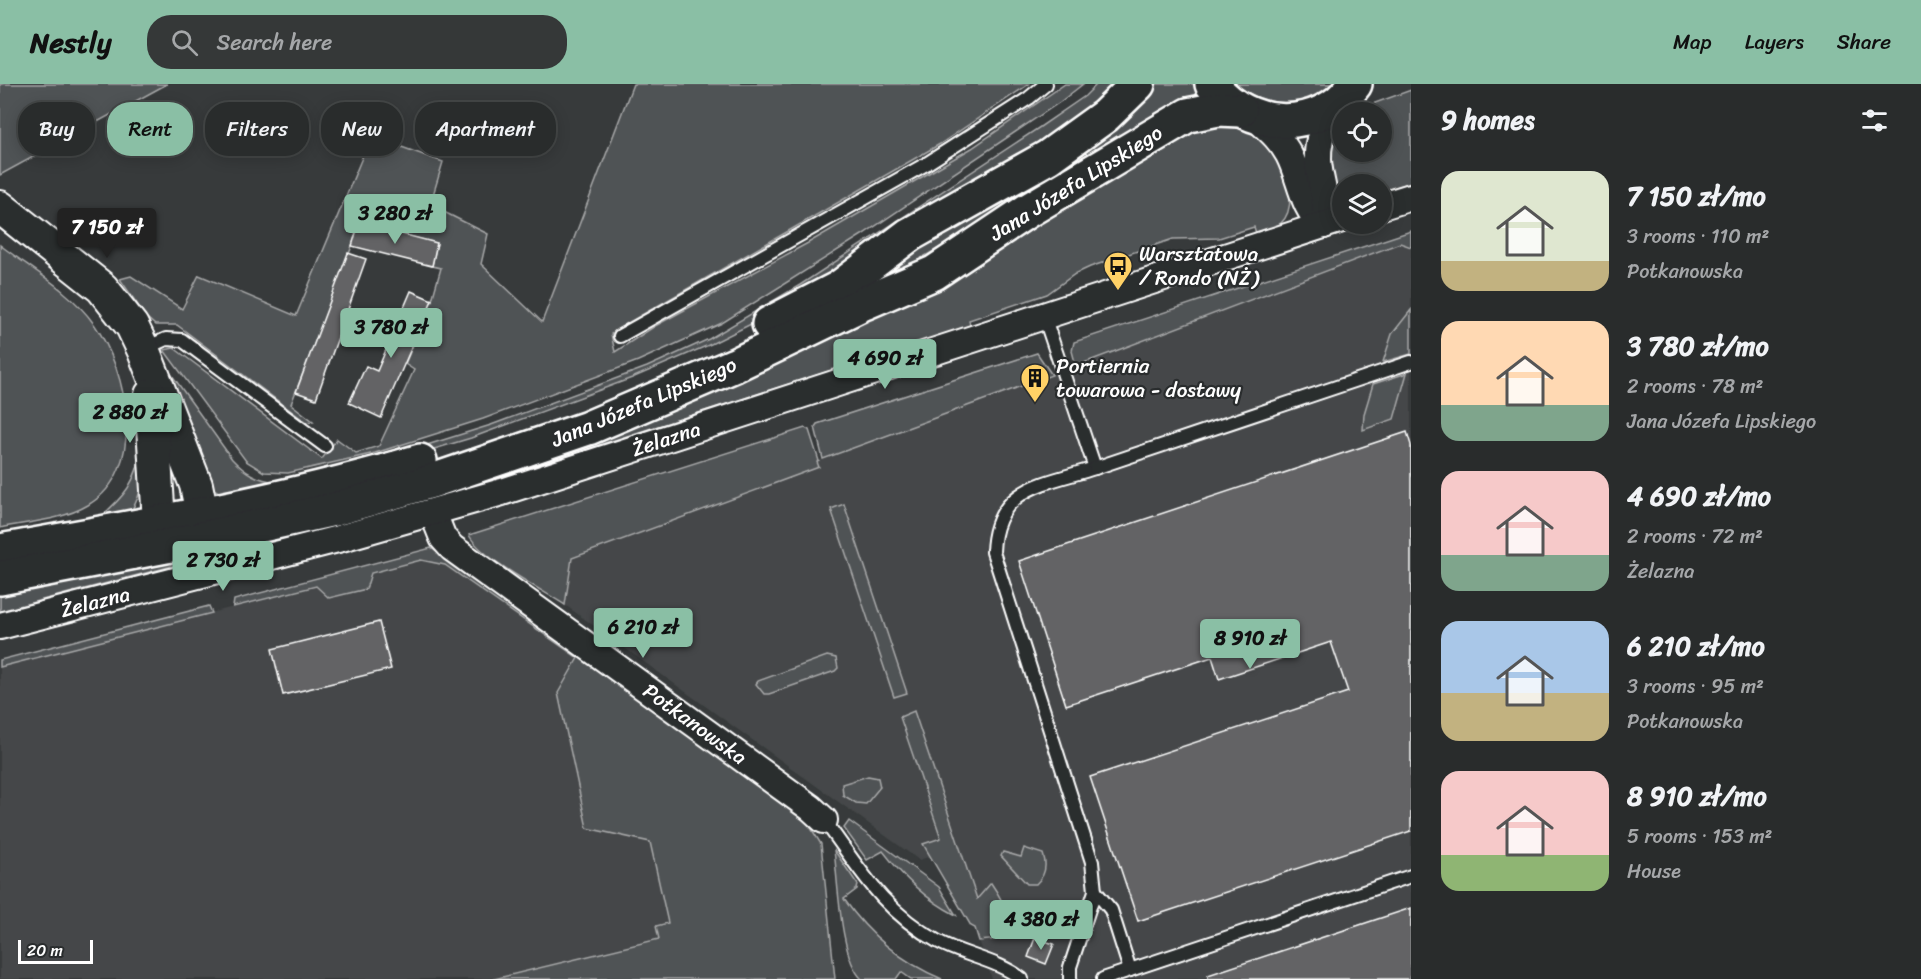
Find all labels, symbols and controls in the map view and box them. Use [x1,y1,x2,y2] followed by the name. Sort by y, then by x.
[147,15,567,69] search box
[30,18,111,67] text: Nestly
[216,23,332,62] text: Search here
[1673,23,1712,61] text: Map
[1745,23,1804,61] text: Layers
[1837,23,1891,61] text: Share
[168,26,201,59] icon: search
[1441,97,1535,143] text: 9 homes
[18,102,95,156] chip: Buy
[107,102,193,156] chip: Rent
[205,102,309,156] chip: Filters
[321,102,403,156] chip: New
[415,102,556,156] chip: Apartment
[1332,102,1392,234] map controls
[1332,102,1392,162] button: locate
[1858,104,1891,137] icon: filters
[981,114,1171,252] street label: Jana Józefa Lipskiego
[1627,173,1766,219] text: 7 150 zł/mo
[1332,174,1392,234] button: layers
[333,194,457,245] pin: 3 280 zł
[1489,195,1561,267] icon: home
[358,196,432,231] text: 3 280 zł
[45,208,169,259] pin: 7 150 zł
[71,210,143,245] text: 7 150 zł
[1627,219,1769,254] text: 3 rooms · 110 m²
[1139,235,1260,297] place label: Warsztatowa / Rondo (NŻ)
[1102,250,1134,292] bus stop icon: Warsztatowa / Rondo (NŻ)
[1627,254,1743,289] text: Potkanowska
[329,308,453,359] pin: 3 780 zł
[354,310,428,345] text: 3 780 zł
[1627,323,1769,369] text: 3 780 zł/mo
[823,339,947,390] pin: 4 690 zł
[847,341,923,376] text: 4 690 zł
[1489,345,1561,417] icon: home
[544,346,743,459] street label: Jana Józefa Lipskiego
[1056,347,1241,409] place label: Portiernia towarowa - dostawy
[1019,362,1051,404] building icon: Portiernia towarowa - dostawy
[1627,369,1763,404] text: 2 rooms · 78 m²
[68,393,192,444] pin: 2 880 zł
[93,395,167,430] text: 2 880 zł
[1627,404,1816,439] text: Jana Józefa Lipskiego
[627,410,706,468] street label: Żelazna
[1627,473,1771,519] text: 4 690 zł/mo
[1489,495,1561,567] icon: home
[1627,519,1763,554] text: 2 rooms · 72 m²
[161,541,285,592] pin: 2 730 zł
[186,543,260,578] text: 2 730 zł
[1627,554,1694,589] text: Żelazna
[56,575,134,629] street label: Żelazna
[581,608,705,659] pin: 6 210 zł
[608,610,678,645] text: 6 210 zł
[1188,619,1312,670] pin: 8 910 zł
[1214,621,1286,656] text: 8 910 zł
[1627,623,1765,669] text: 6 210 zł/mo
[1489,645,1561,717] icon: home
[1627,669,1764,704] text: 3 rooms · 95 m²
[635,673,756,775] street label: Potkanowska
[1627,704,1743,739] text: Potkanowska
[1627,773,1767,819] text: 8 910 zł/mo
[1489,795,1561,867] icon: home
[1627,819,1772,854] text: 5 rooms · 153 m²
[1627,854,1681,889] text: House
[979,900,1103,951] pin: 4 380 zł
[1004,902,1078,937] text: 4 380 zł
[27,936,63,965] text: 20 m
[18,937,93,964] scale bar

